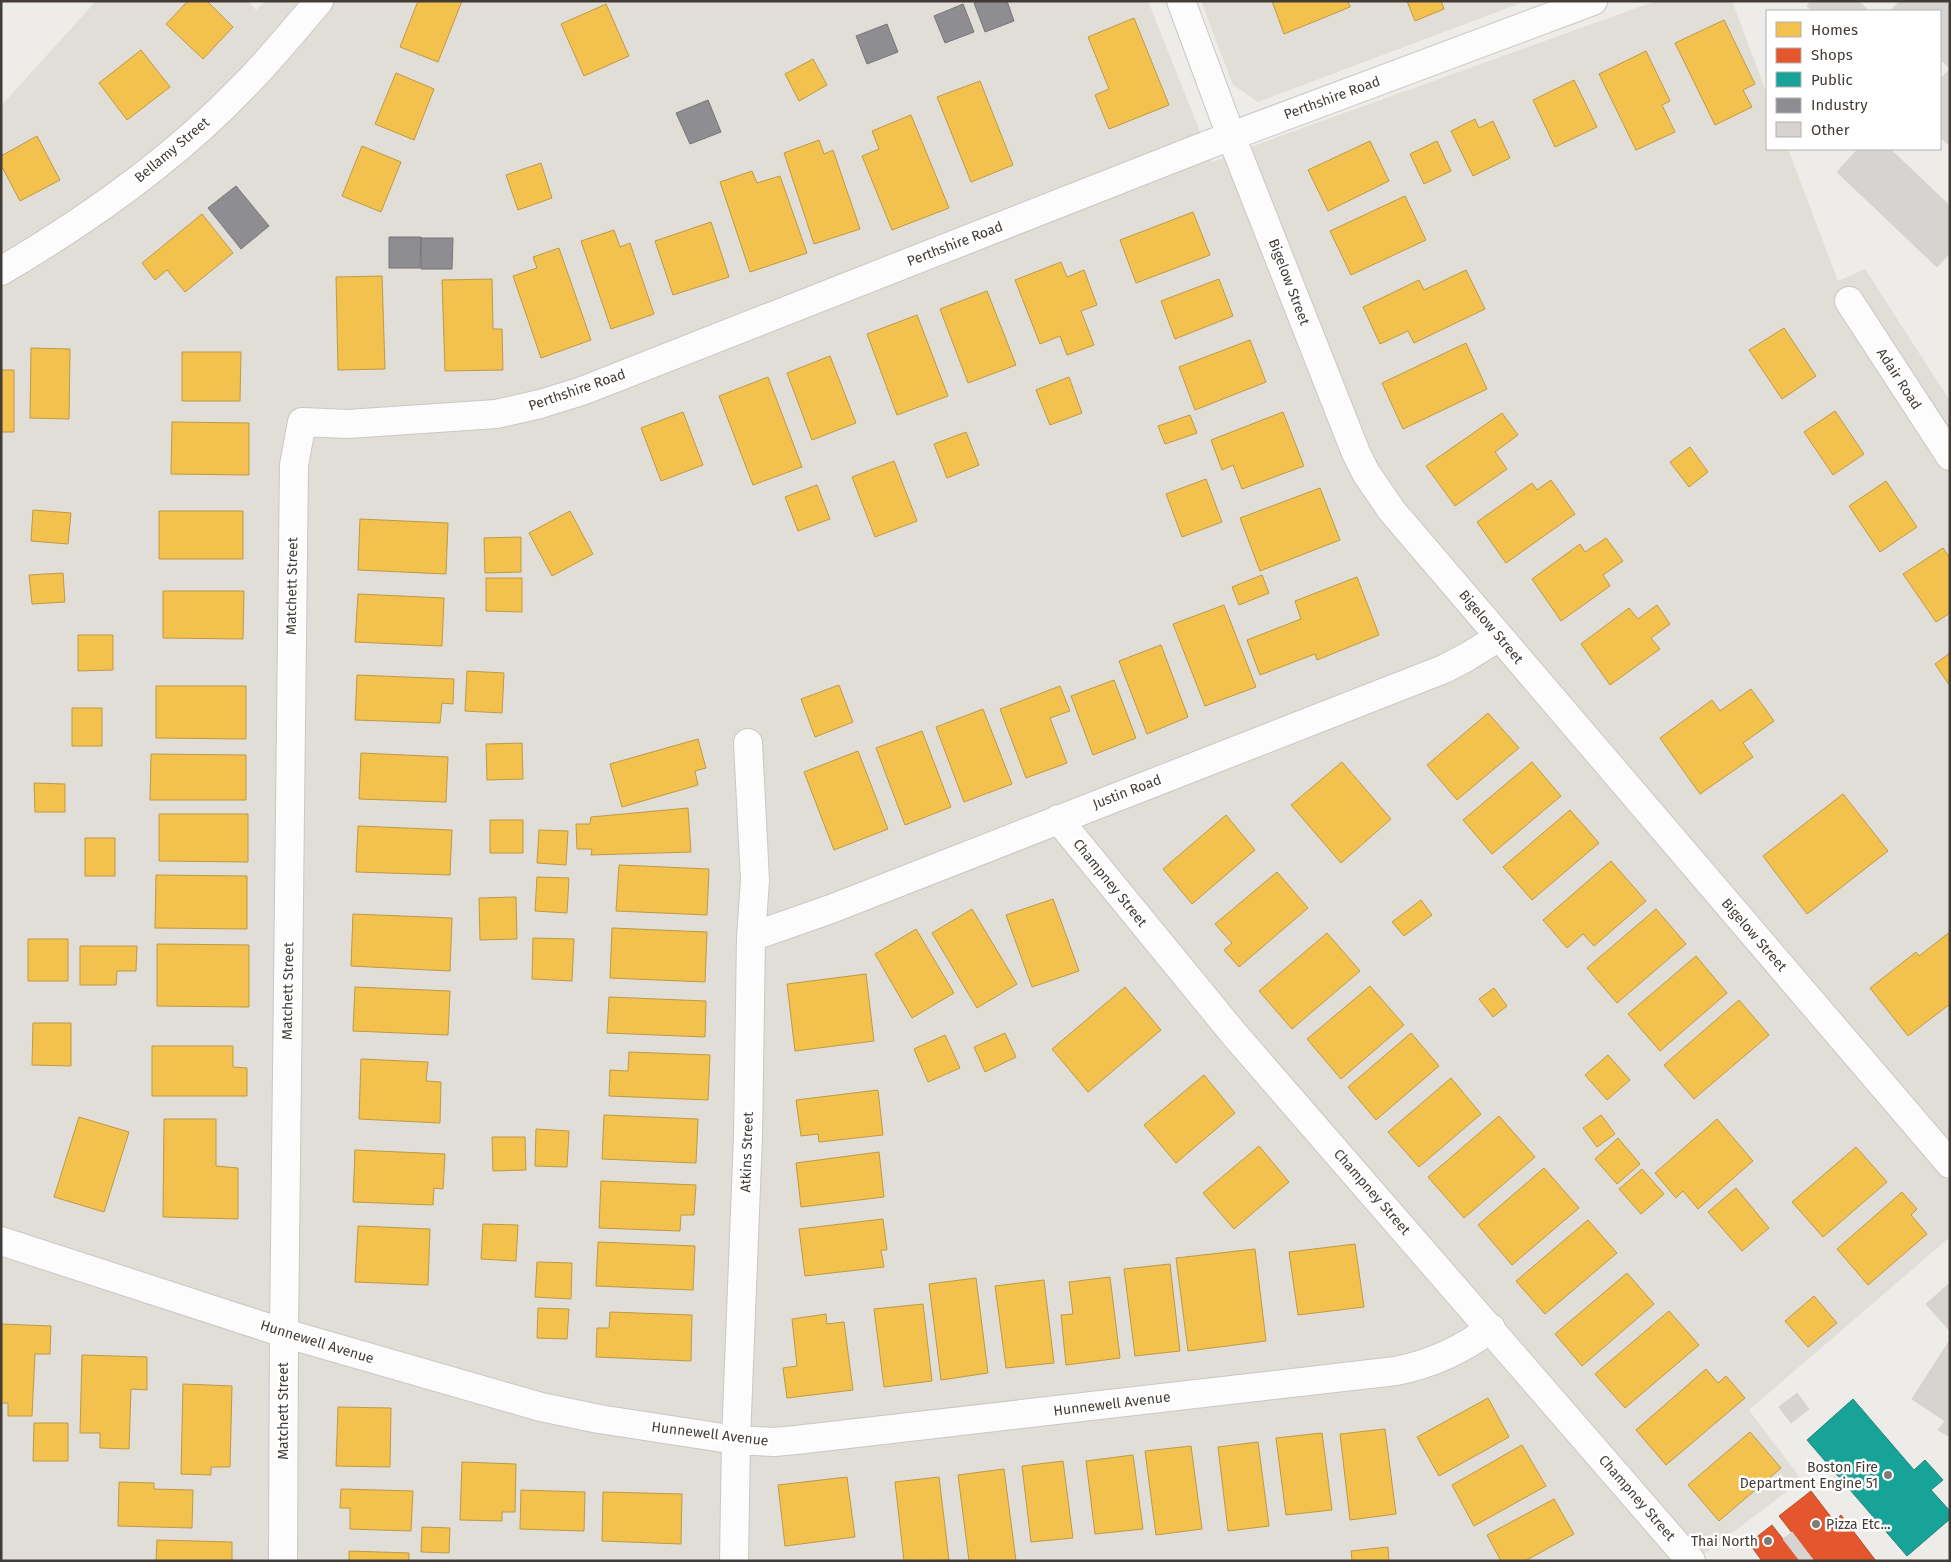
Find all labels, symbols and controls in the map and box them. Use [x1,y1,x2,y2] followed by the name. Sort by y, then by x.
[1766,10,1941,150] legend
[1811,21,1858,39] text: Homes
[1811,46,1853,64] text: Shops
[1811,71,1853,89] text: Public
[1281,73,1383,123] street label: Perthshire Road
[1811,96,1868,114] text: Industry
[131,113,214,186] street label: Bellamy Street
[1811,121,1850,139] text: Other
[905,218,1005,270] street label: Perthshire Road
[1265,236,1314,328] street label: Bigelow Street
[1873,345,1925,413] street label: Adair Road
[526,365,628,415] street label: Perthshire Road
[283,536,301,635] street label: Matchett Street
[1455,587,1527,668] street label: Bigelow Street
[1090,771,1164,813] street label: Justin Road
[1069,836,1151,931] street label: Champney Street
[1718,895,1791,976] street label: Bigelow Street
[279,941,297,1040] street label: Matchett Street
[737,1110,757,1193] street label: Atkins Street
[1330,1146,1415,1239] street label: Champney Street
[258,1317,376,1367] street label: Hunnewell Avenue
[275,1361,292,1460] street label: Matchett Street
[1053,1388,1171,1420] street label: Hunnewell Avenue
[651,1418,769,1450] street label: Hunnewell Avenue
[1595,1452,1680,1545] street label: Champney Street
[1740,1459,1878,1492] place label: Boston Fire Department Engine 51
[1882,1469,1894,1481] marker: Boston Fire Department Engine 51
[1826,1516,1890,1533] place label: Pizza Etc...
[1810,1518,1822,1530] marker: Pizza Etc...
[1691,1533,1758,1550] place label: Thai North
[1762,1535,1774,1547] marker: Thai North

